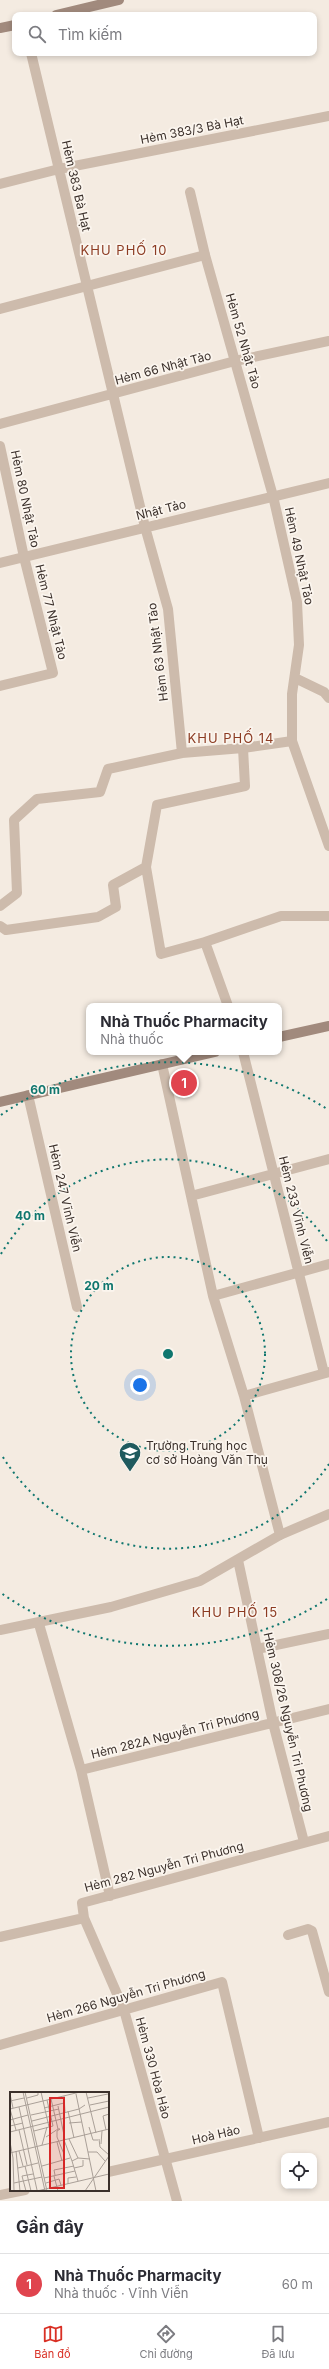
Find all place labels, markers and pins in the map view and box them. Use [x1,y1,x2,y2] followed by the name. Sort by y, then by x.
[171,1068,197,1098] pin: 1
[161,1347,175,1361] centre of rings
[146,1438,268,1467] place label: Trường Trung học cơ sở Hoàng Văn Thụ
[117,1440,143,1473] school or university icon: Trường Trung học cơ sở Hoàng Văn Thụ

